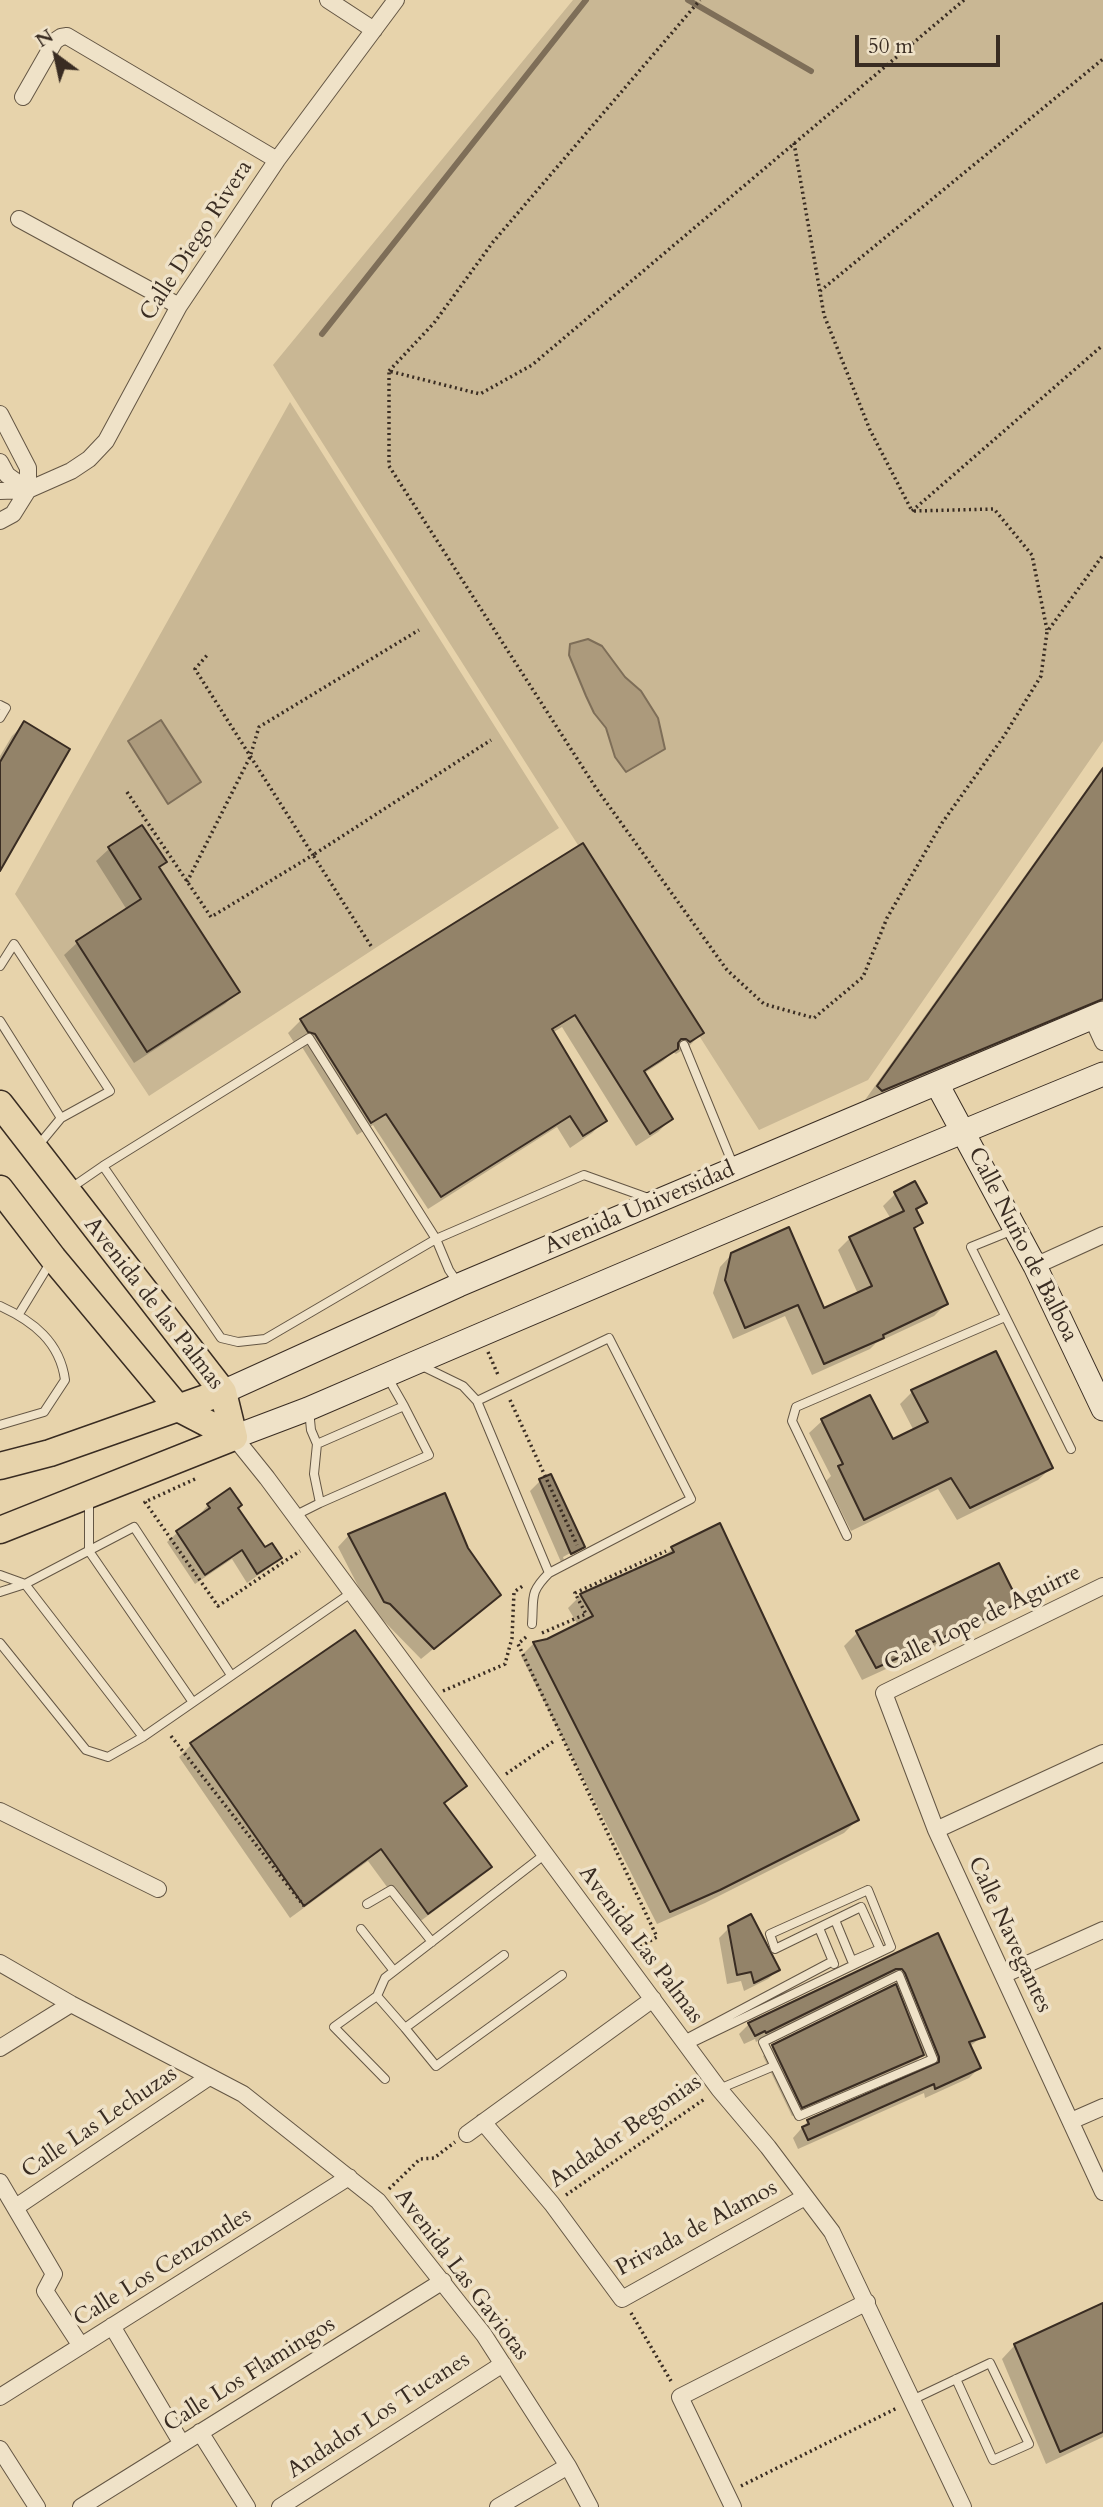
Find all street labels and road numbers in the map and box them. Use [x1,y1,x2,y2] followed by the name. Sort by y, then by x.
[135,156,259,326] street label: Calle Diego Rivera
[961,1143,1083,1347] street label: Calle Nuño de Balboa
[541,1156,739,1262] street label: Avenida Universidad
[77,1212,229,1396] street label: Avenida de las Palmas
[880,1559,1086,1679] street label: Calle Lope de Aguirre
[961,1853,1057,2017] street label: Calle Navegantes
[572,1861,708,2029] street label: Avenida Las Palmas
[17,2061,183,2185] street label: Calle Las Lechuzas
[545,2069,707,2195] street label: Andador Begonias
[612,2175,782,2283] street label: Privada de Alamos
[387,2184,535,2366] street label: Avenida Las Gaviotas
[69,2202,257,2334] street label: Calle Los Cenzontles
[159,2311,341,2439] street label: Calle Los Flamingos
[283,2347,475,2485] street label: Andador Los Tucanes

